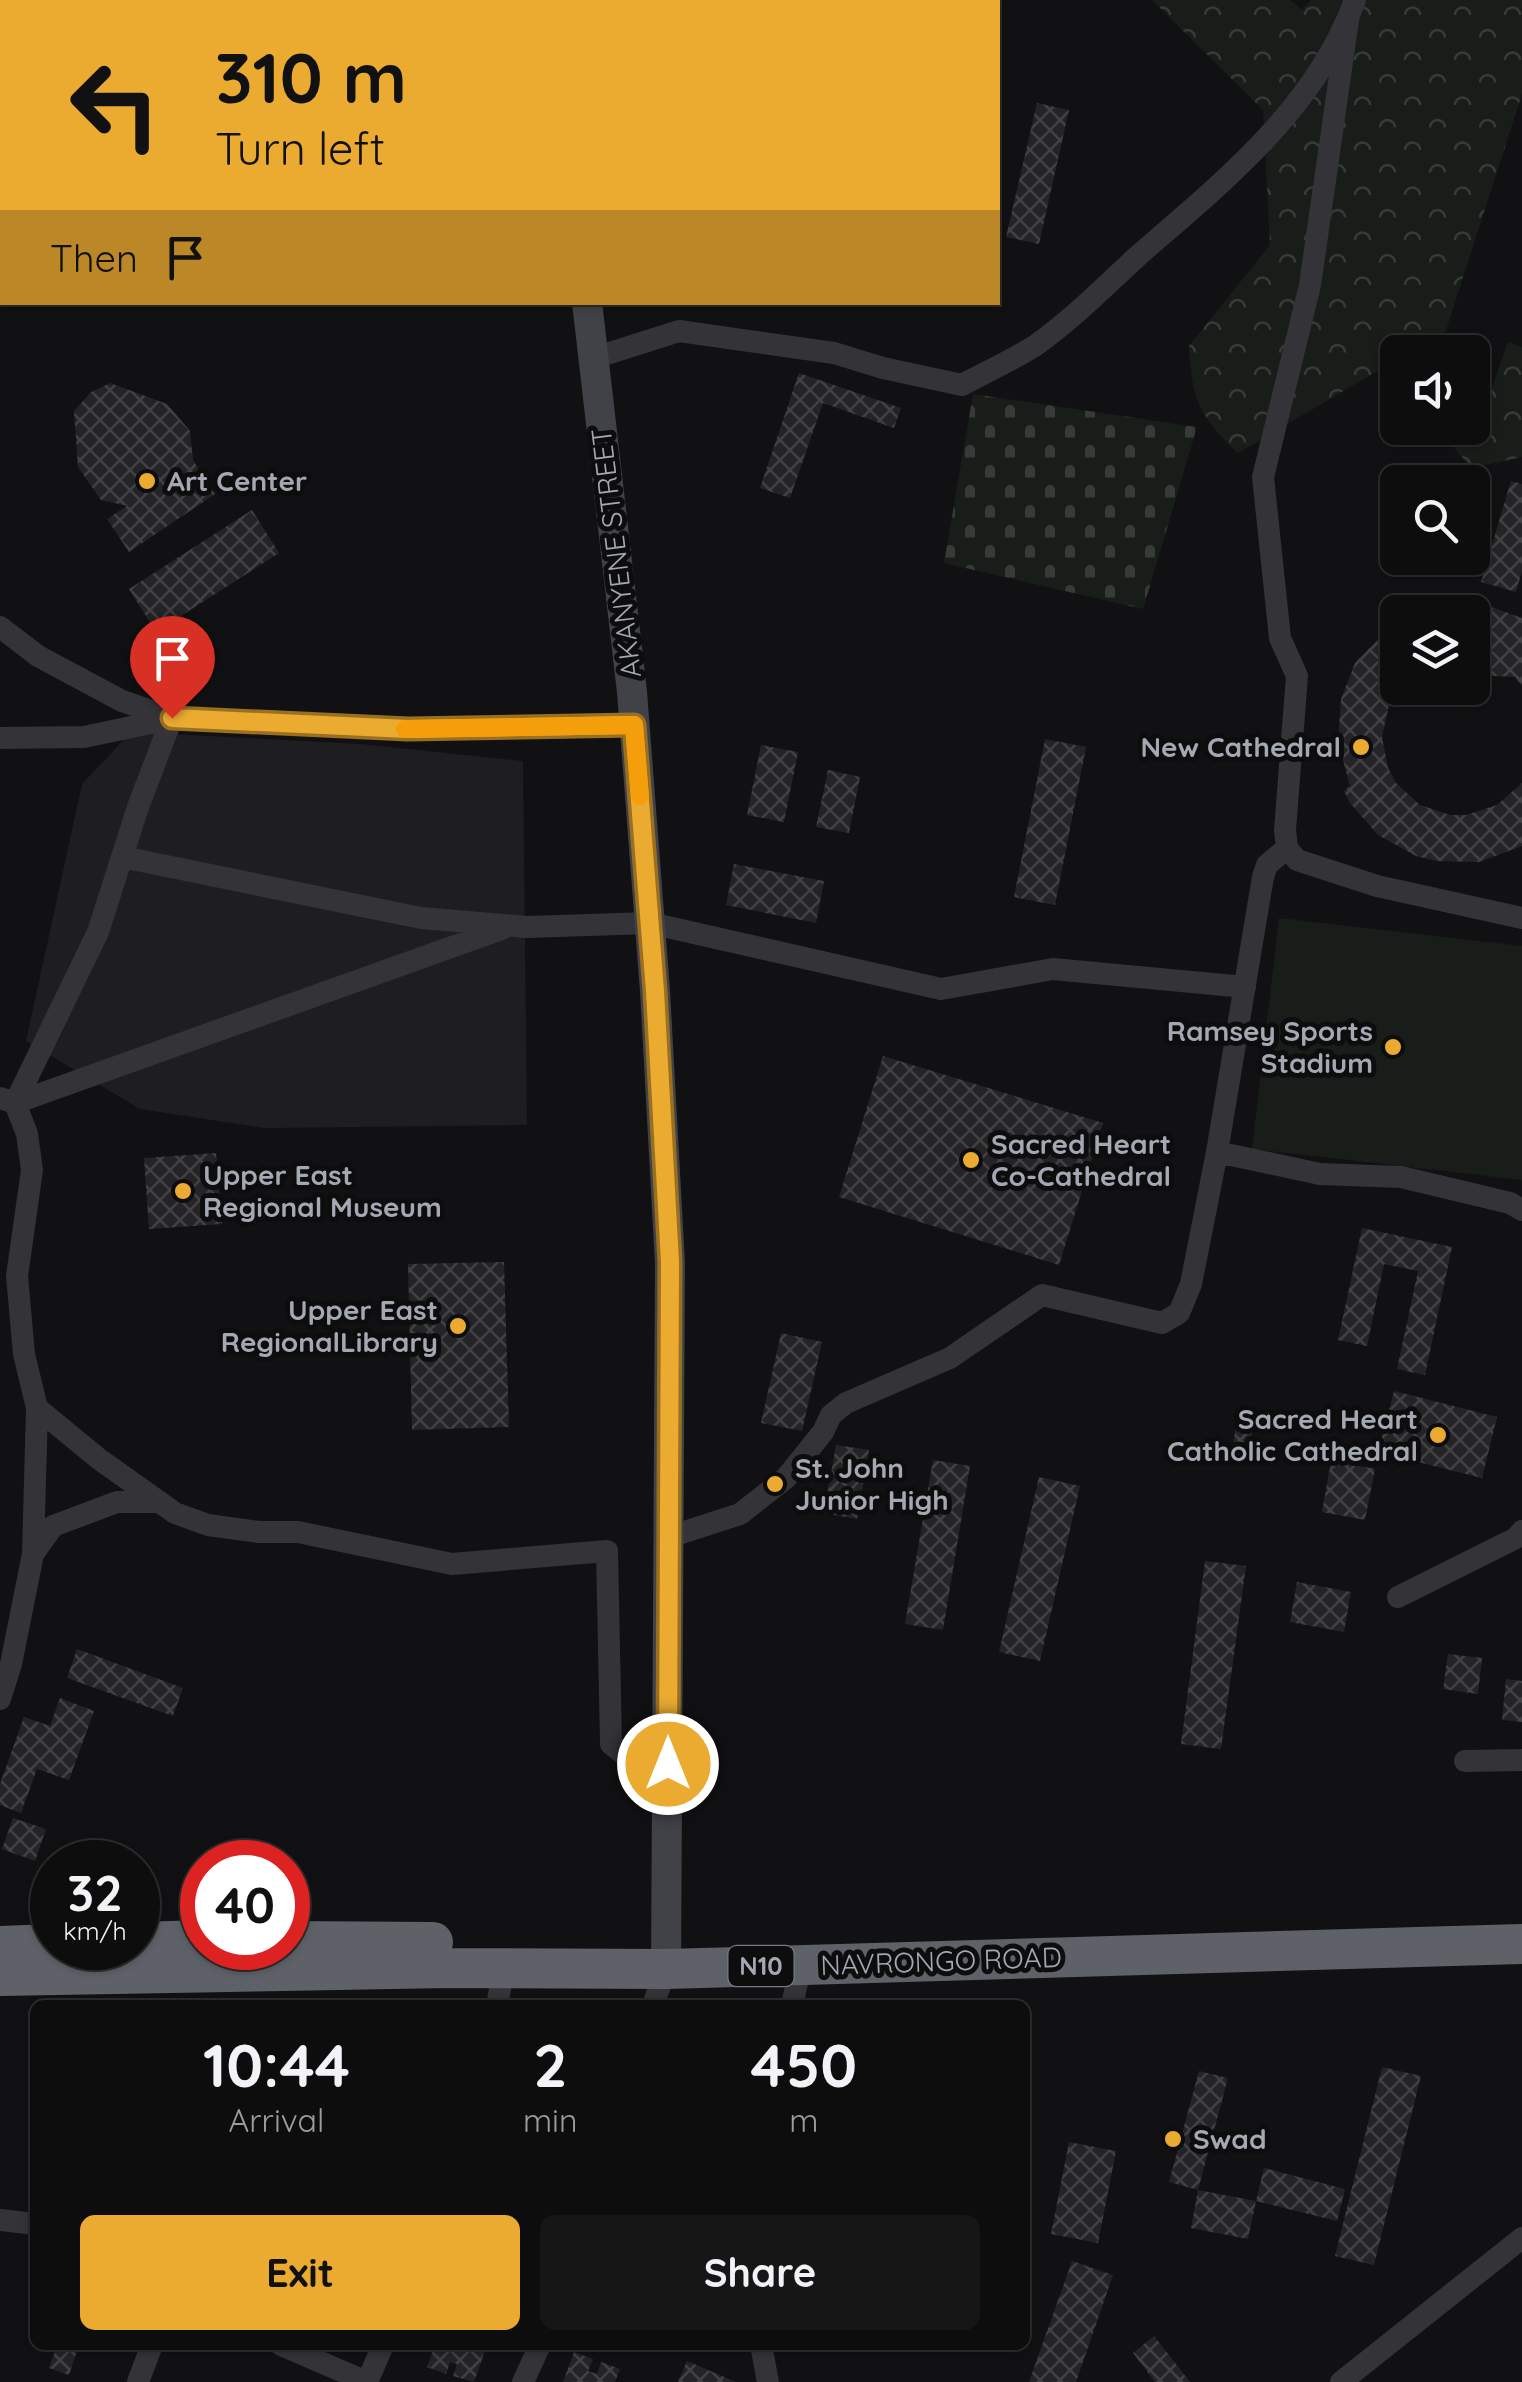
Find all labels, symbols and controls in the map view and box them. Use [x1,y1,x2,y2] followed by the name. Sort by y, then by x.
[215,33,407,121] text: 310 m
[50,40,180,170] icon: left
[215,120,385,176] text: Turn left
[158,230,213,285] icon: arrive
[50,234,138,282] text: Then
[1380,335,1490,705] map controls
[1380,335,1490,445] button: sound
[583,426,648,680] street label: AKANYENE STREET
[167,463,307,498] place label: Art Center
[1380,465,1490,575] button: search
[136,470,158,492] marker: Art Center
[1380,595,1490,705] button: layers
[130,616,215,719] pin
[145,631,200,686] icon: arrive
[1140,729,1341,764] place label: New Cathedral
[1350,736,1372,758] marker: New Cathedral
[1167,1013,1373,1080] place label: Ramsey Sports Stadium
[1382,1036,1404,1058] marker: Ramsey Sports Stadium
[991,1126,1171,1193] place label: Sacred Heart Co-Cathedral
[960,1149,982,1171] marker: Sacred Heart Co-Cathedral
[203,1157,442,1224] place label: Upper East Regional Museum
[172,1180,194,1202] marker: Upper East Regional Museum
[221,1292,438,1359] place label: Upper East RegionalLibrary
[447,1315,469,1337] marker: Upper East RegionalLibrary
[1167,1401,1418,1468] place label: Sacred Heart Catholic Cathedral
[1427,1424,1449,1446] marker: Sacred Heart Catholic Cathedral
[795,1450,949,1517] place label: St. John Junior High
[764,1473,786,1495] marker: St. John Junior High
[616,1712,720,1816] position arrow
[180,1840,310,1970] speed limit sign: 40
[67,1861,123,1924] text: 32
[63,1915,127,1946] text: km/h
[820,1939,1062,1982] street label: NAVRONGO ROAD
[728,1946,794,1986] road number: N10
[203,2027,350,2102] text: 10:44
[533,2027,567,2102] text: 2
[750,2027,857,2102] text: 450
[229,2100,324,2140] text: Arrival
[523,2100,577,2140] text: min
[789,2100,818,2140] text: m
[1193,2121,1267,2156] place label: Swad
[1162,2128,1184,2150] marker: Swad
[80,2215,520,2330] button: Exit
[540,2215,980,2330] button: Share

